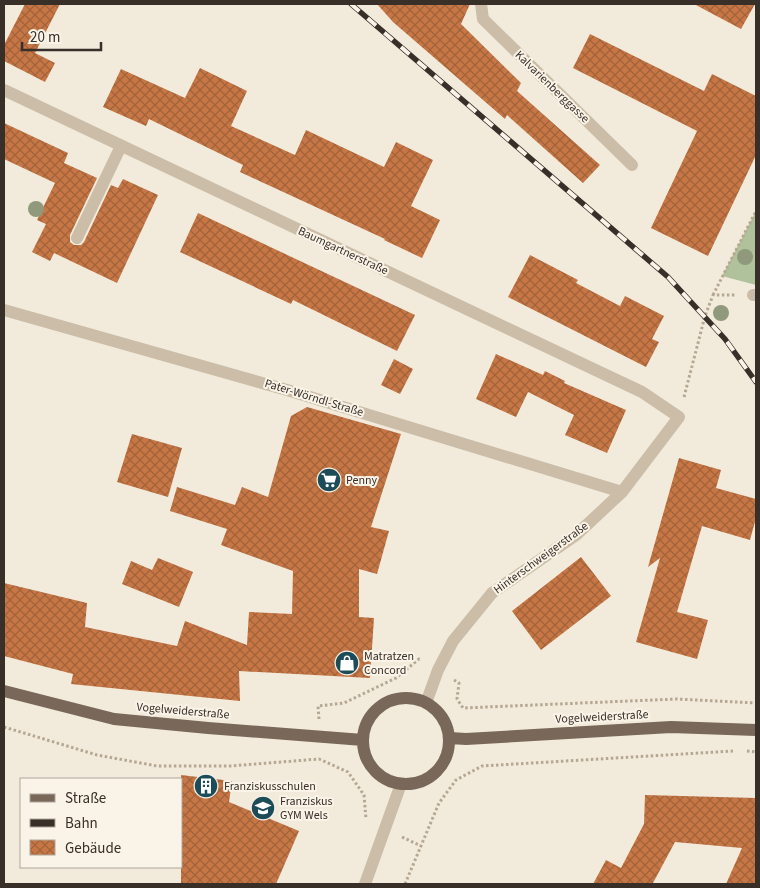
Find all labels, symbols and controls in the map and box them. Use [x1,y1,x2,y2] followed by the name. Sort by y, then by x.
[22,20,101,52] scale bar
[30,27,60,48] text: 20 m
[511,47,593,127] street label: Kalvarienberggasse
[295,223,391,279] street label: Baumgartnerstraße
[263,375,365,421] street label: Pater-Wörndl-Straße
[316,467,342,493] supermarket icon: Penny
[346,472,378,489] place label: Penny
[490,518,592,598] street label: Hinterschweigerstraße
[364,648,414,679] place label: Matratzen Concord
[334,650,360,676] shop icon: Matratzen Concord
[136,698,230,724] street label: Vogelweiderstraße
[555,706,649,728] street label: Vogelweiderstraße
[193,773,219,799] building icon: Franziskusschulen
[20,778,182,868] legend
[224,778,316,795] place label: Franziskusschulen
[65,788,106,809] text: Straße
[280,793,333,824] place label: Franziskus GYM Wels
[250,795,276,821] school or university icon: Franziskus GYM Wels
[65,813,98,834] text: Bahn
[65,838,121,859] text: Gebäude

